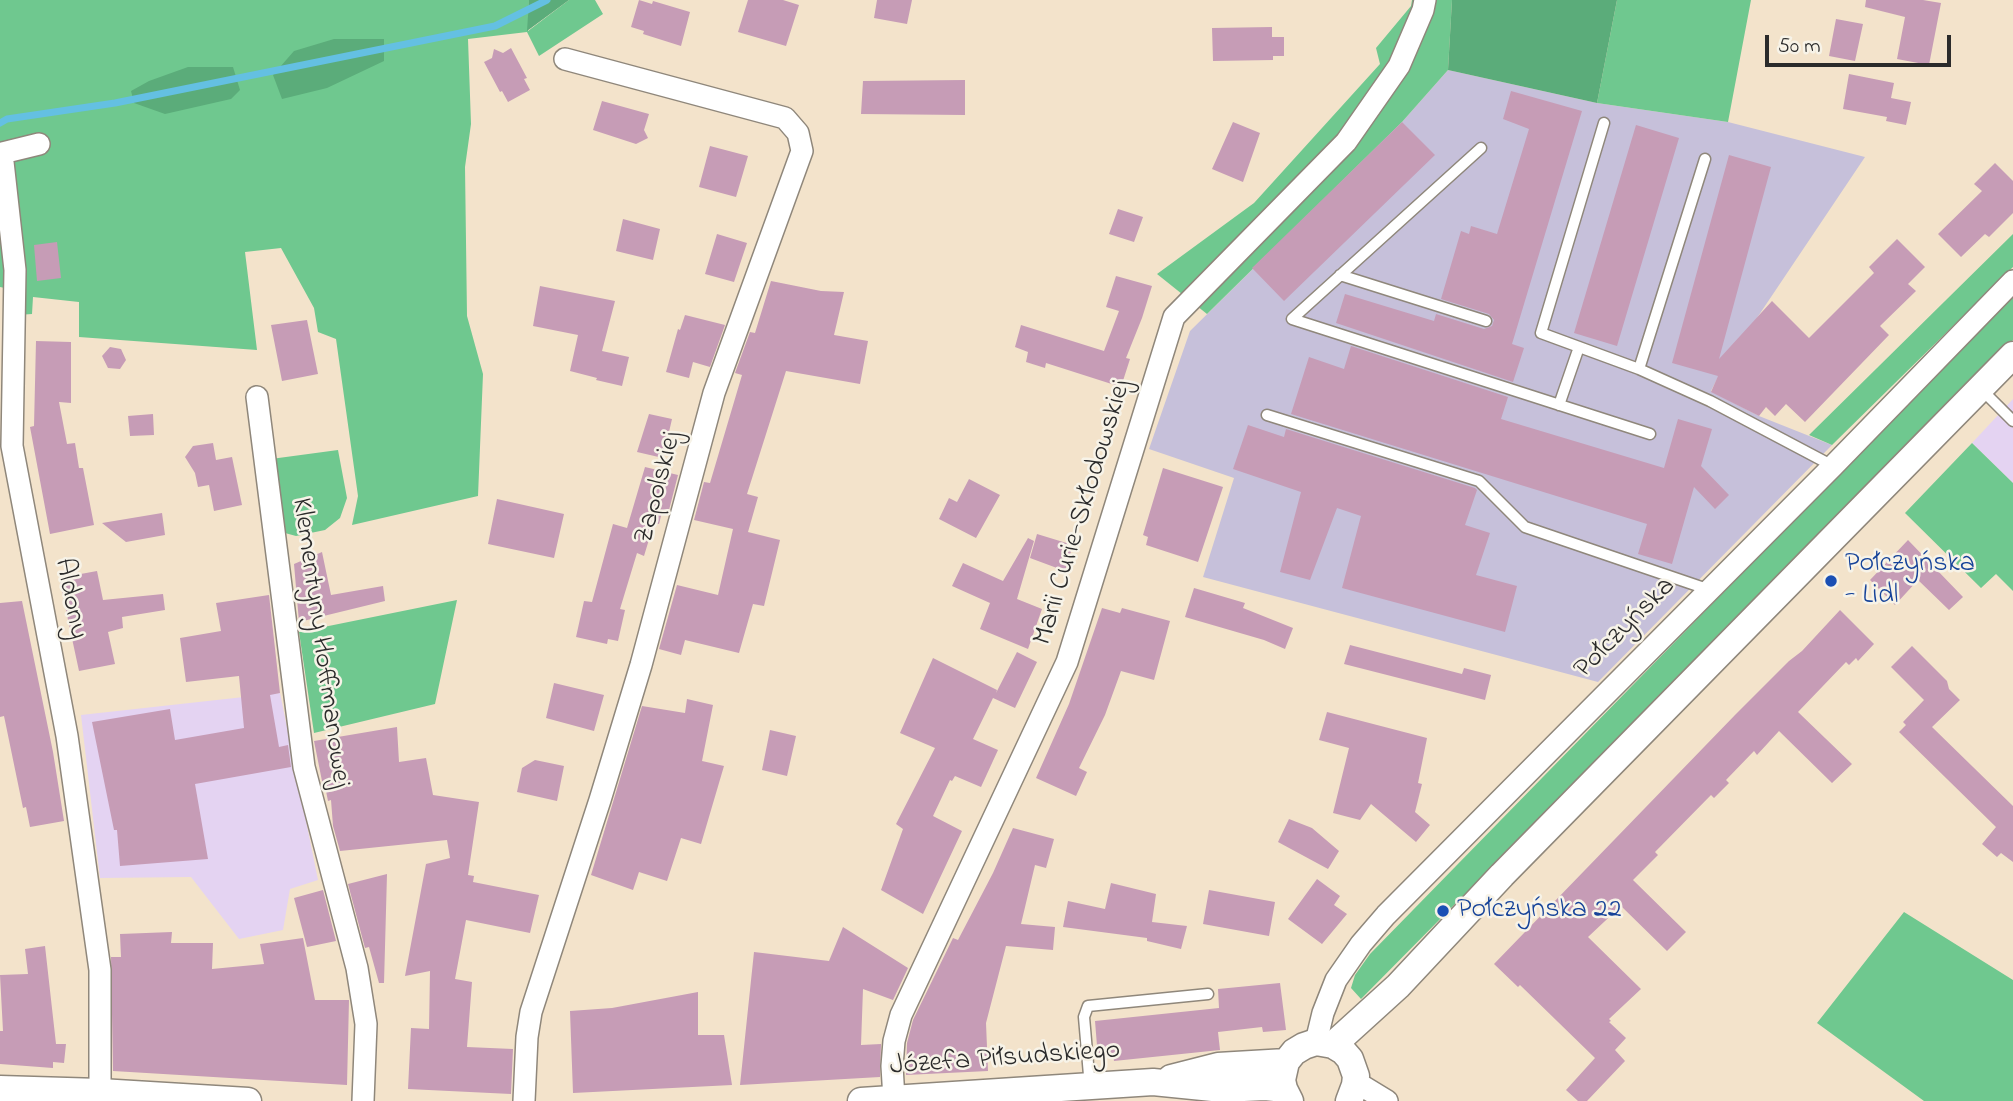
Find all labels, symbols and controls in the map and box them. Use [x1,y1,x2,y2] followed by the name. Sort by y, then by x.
[1768,21,1954,65] scale bar
[1778,32,1821,62] text: 50 m
[1028,376,1140,650] street label: Marii Curie-Skłodowskiej
[629,428,691,548] street label: Zapolskiej
[282,496,356,790] street label: Klementyny Hoffmanowej
[1845,548,1975,614] place label: Połczyńska - Lidl
[45,556,93,642] street label: Aldony
[1568,571,1684,687] street label: Połczyńska
[1823,573,1839,589] marker: Połczyńska - Lidl
[1457,894,1622,928] place label: Połczyńska 22
[1435,903,1451,919] marker: Połczyńska 22
[889,1035,1121,1085] street label: Józefa Piłsudskiego

